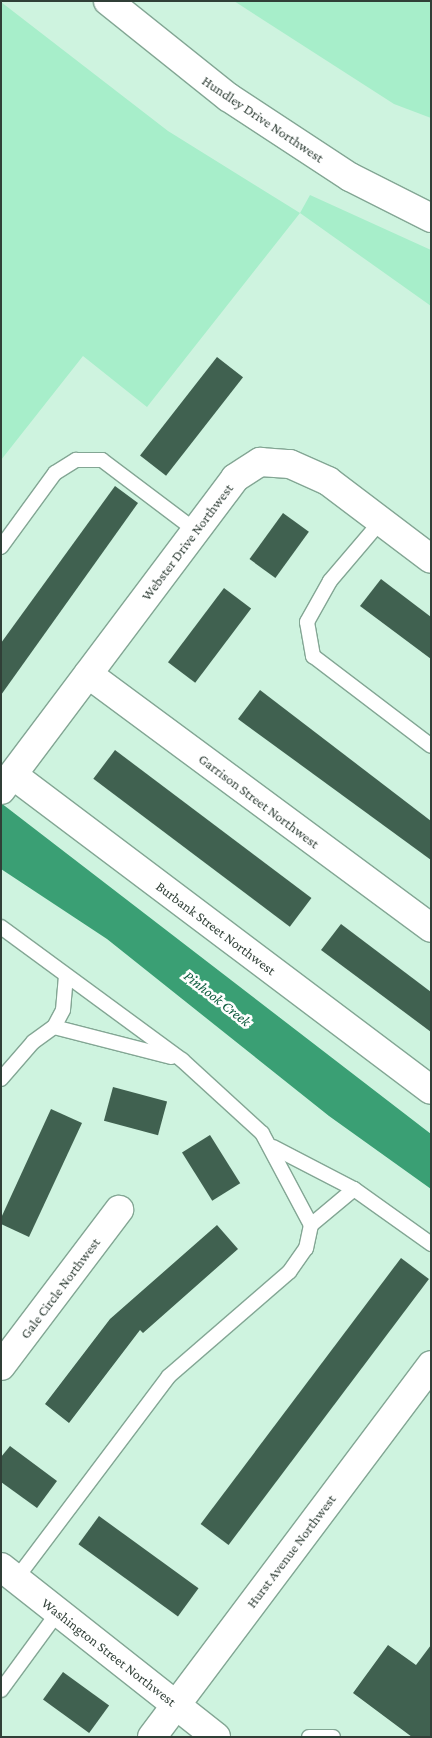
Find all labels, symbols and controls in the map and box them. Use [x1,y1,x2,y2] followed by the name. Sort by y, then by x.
[199,72,327,166] street label: Hundley Drive Northwest
[138,480,236,604] street label: Webster Drive Northwest
[195,750,323,852] street label: Garrison Street Northwest
[153,877,279,979] street label: Burbank Street Northwest
[180,967,254,1031] water label: Pinhook Creek
[17,1234,103,1342] street label: Gale Circle Northwest
[243,1491,339,1611] street label: Hurst Avenue Northwest
[38,1594,180,1710] street label: Washington Street Northwest

